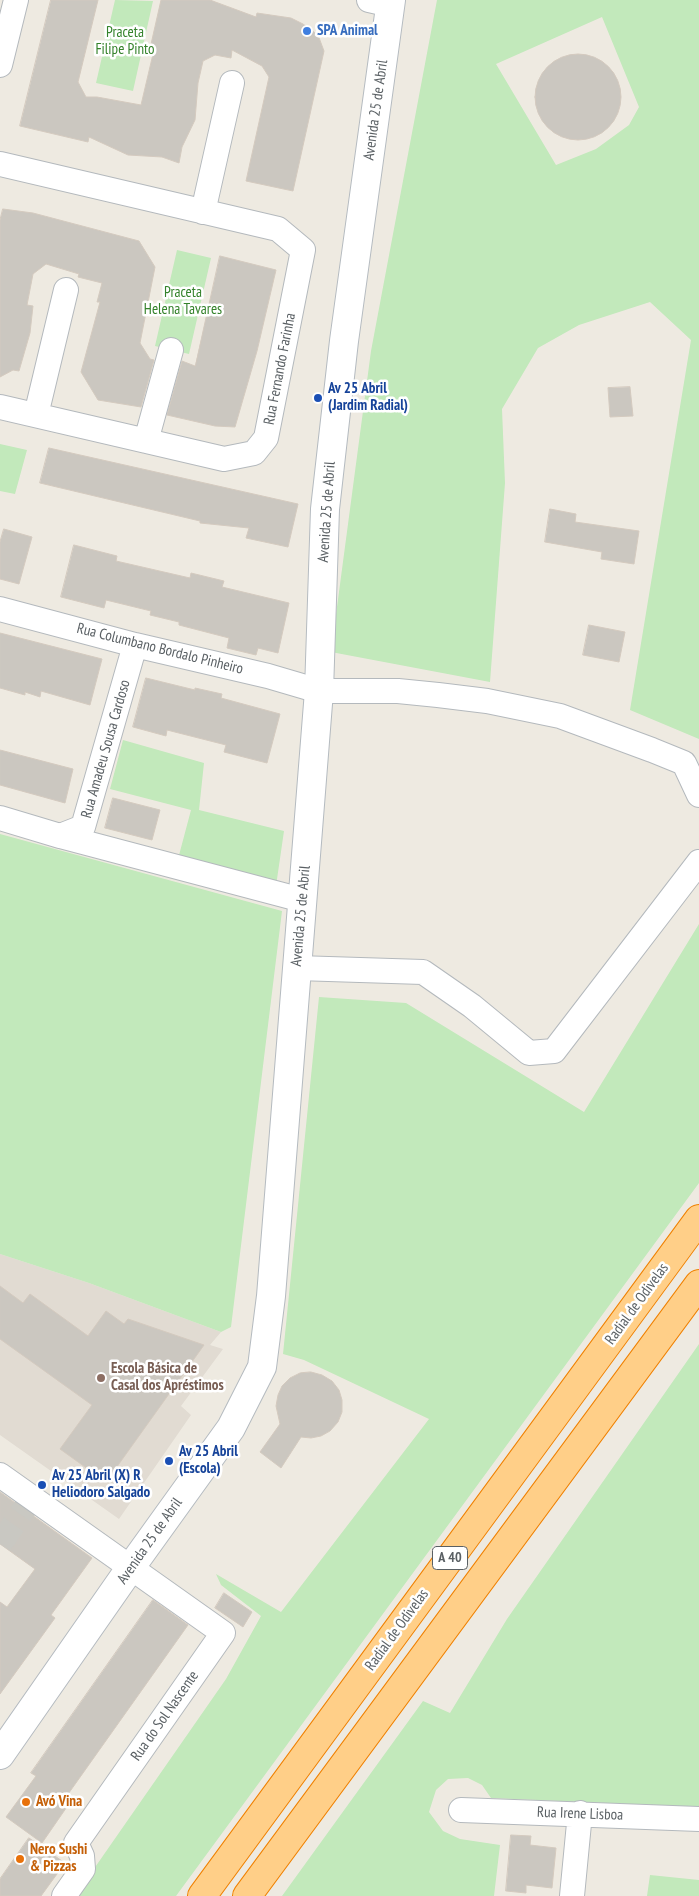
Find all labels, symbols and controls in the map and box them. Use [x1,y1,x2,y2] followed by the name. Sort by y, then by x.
[317,22,378,40] place label: SPA Animal
[95,24,155,59] park label: Praceta Filipe Pinto
[301,25,313,37] marker: SPA Animal
[360,59,392,161] street label: Avenida 25 de Abril
[144,284,222,319] park label: Praceta Helena Tavares
[260,312,300,426] street label: Rua Fernando Farinha
[328,380,408,415] place label: Av 25 Abril (Jardim Radial)
[312,392,324,404] marker: Av 25 Abril (Jardim Radial)
[314,461,340,563] street label: Avenida 25 de Abril
[75,620,245,678] street label: Rua Columbano Bordalo Pinheiro
[78,678,134,820] street label: Rua Amadeu Sousa Cardoso
[288,865,314,967] street label: Avenida 25 de Abril
[601,1260,673,1348] street label: Radial de Odivelas
[111,1360,224,1395] place label: Escola Básica de Casal dos Apréstimos
[95,1372,107,1384] marker: Escola Básica de Casal dos Apréstimos
[179,1443,238,1478] place label: Av 25 Abril (Escola)
[163,1455,175,1467] marker: Av 25 Abril (Escola)
[52,1467,150,1502] place label: Av 25 Abril (X) R Heliodoro Salgado
[36,1479,48,1491] marker: Av 25 Abril (X) R Heliodoro Salgado
[114,1494,186,1588] street label: Avenida 25 de Abril
[432,1546,468,1570] road number: A 40
[361,1586,433,1674] street label: Radial de Odivelas
[127,1667,203,1765] street label: Rua do Sol Nascente
[36,1793,82,1811] place label: Avó Vina
[20,1796,32,1808] marker: Avó Vina
[537,1804,623,1824] street label: Rua Irene Lisboa
[30,1841,87,1876] place label: Nero Sushi & Pizzas
[14,1853,26,1865] marker: Nero Sushi & Pizzas

